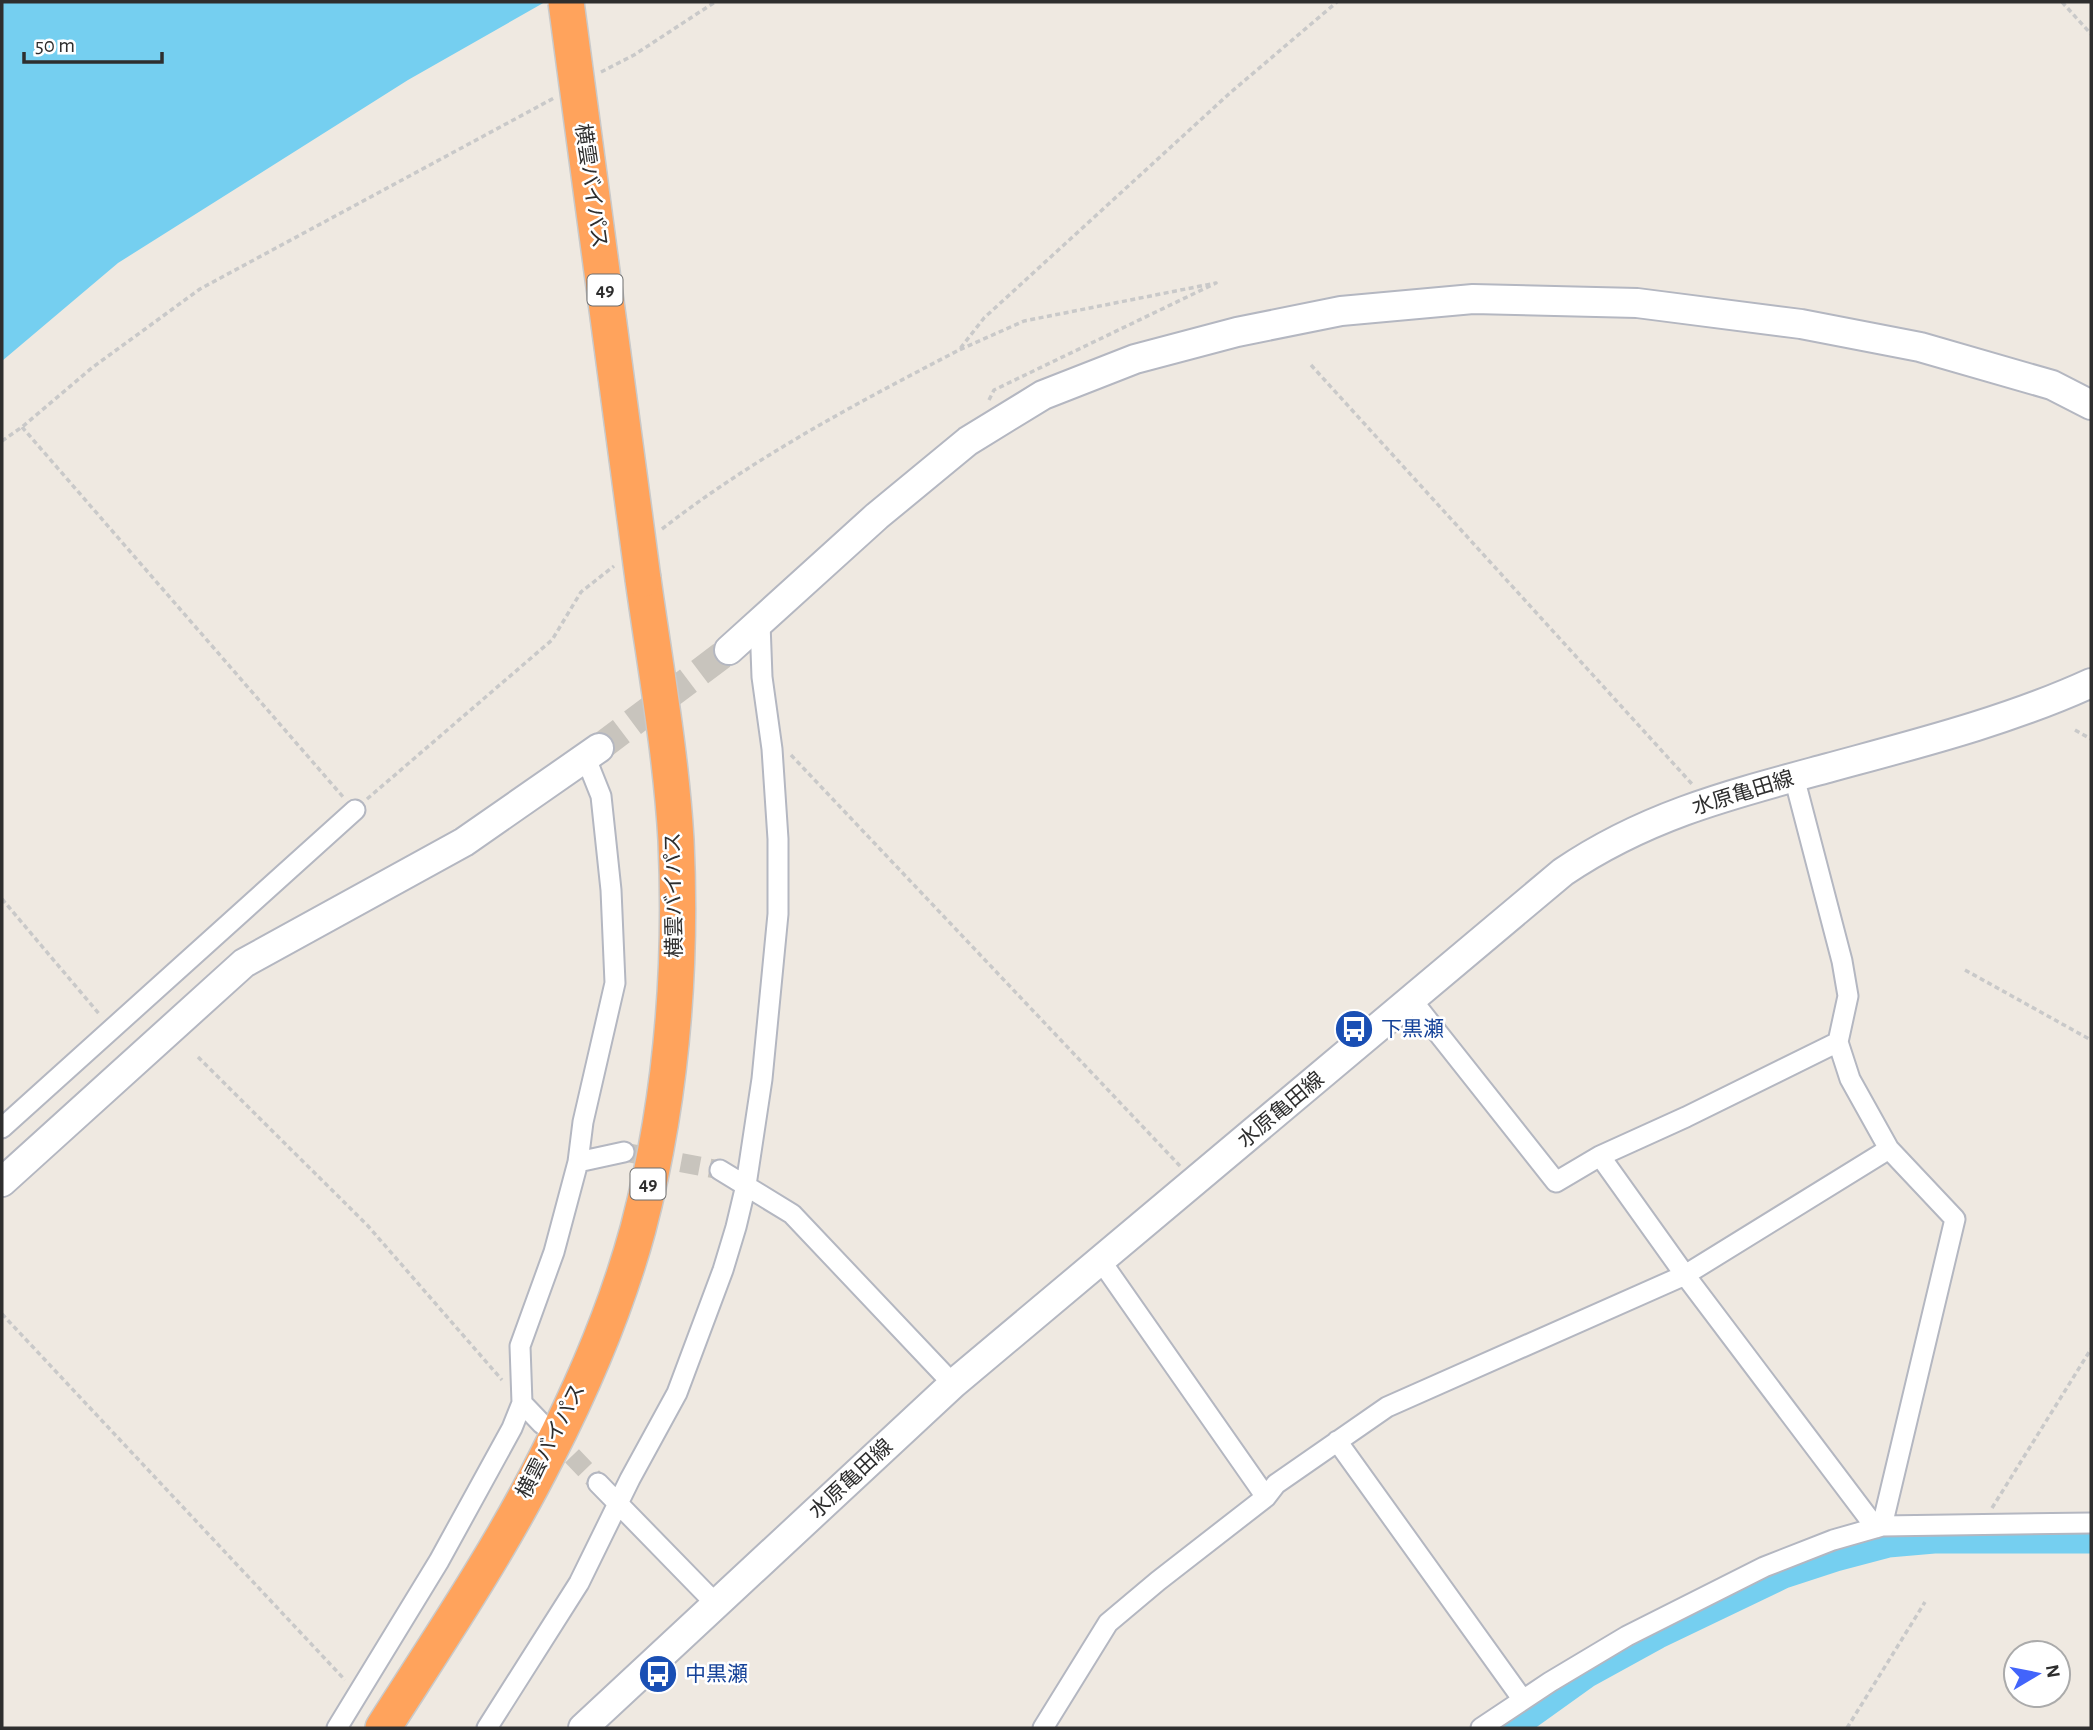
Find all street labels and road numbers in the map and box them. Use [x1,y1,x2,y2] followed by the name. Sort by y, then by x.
[572,122,611,250] street label: 横雲バイパス
[588,274,622,306] road number: 49
[1689,767,1796,818] street label: 水原亀田線
[661,832,686,958] street label: 横雲バイパス
[1233,1067,1328,1152] street label: 水原亀田線
[630,1168,666,1200] road number: 49
[512,1380,589,1502] street label: 横雲バイパス
[805,1435,897,1522] street label: 水原亀田線

